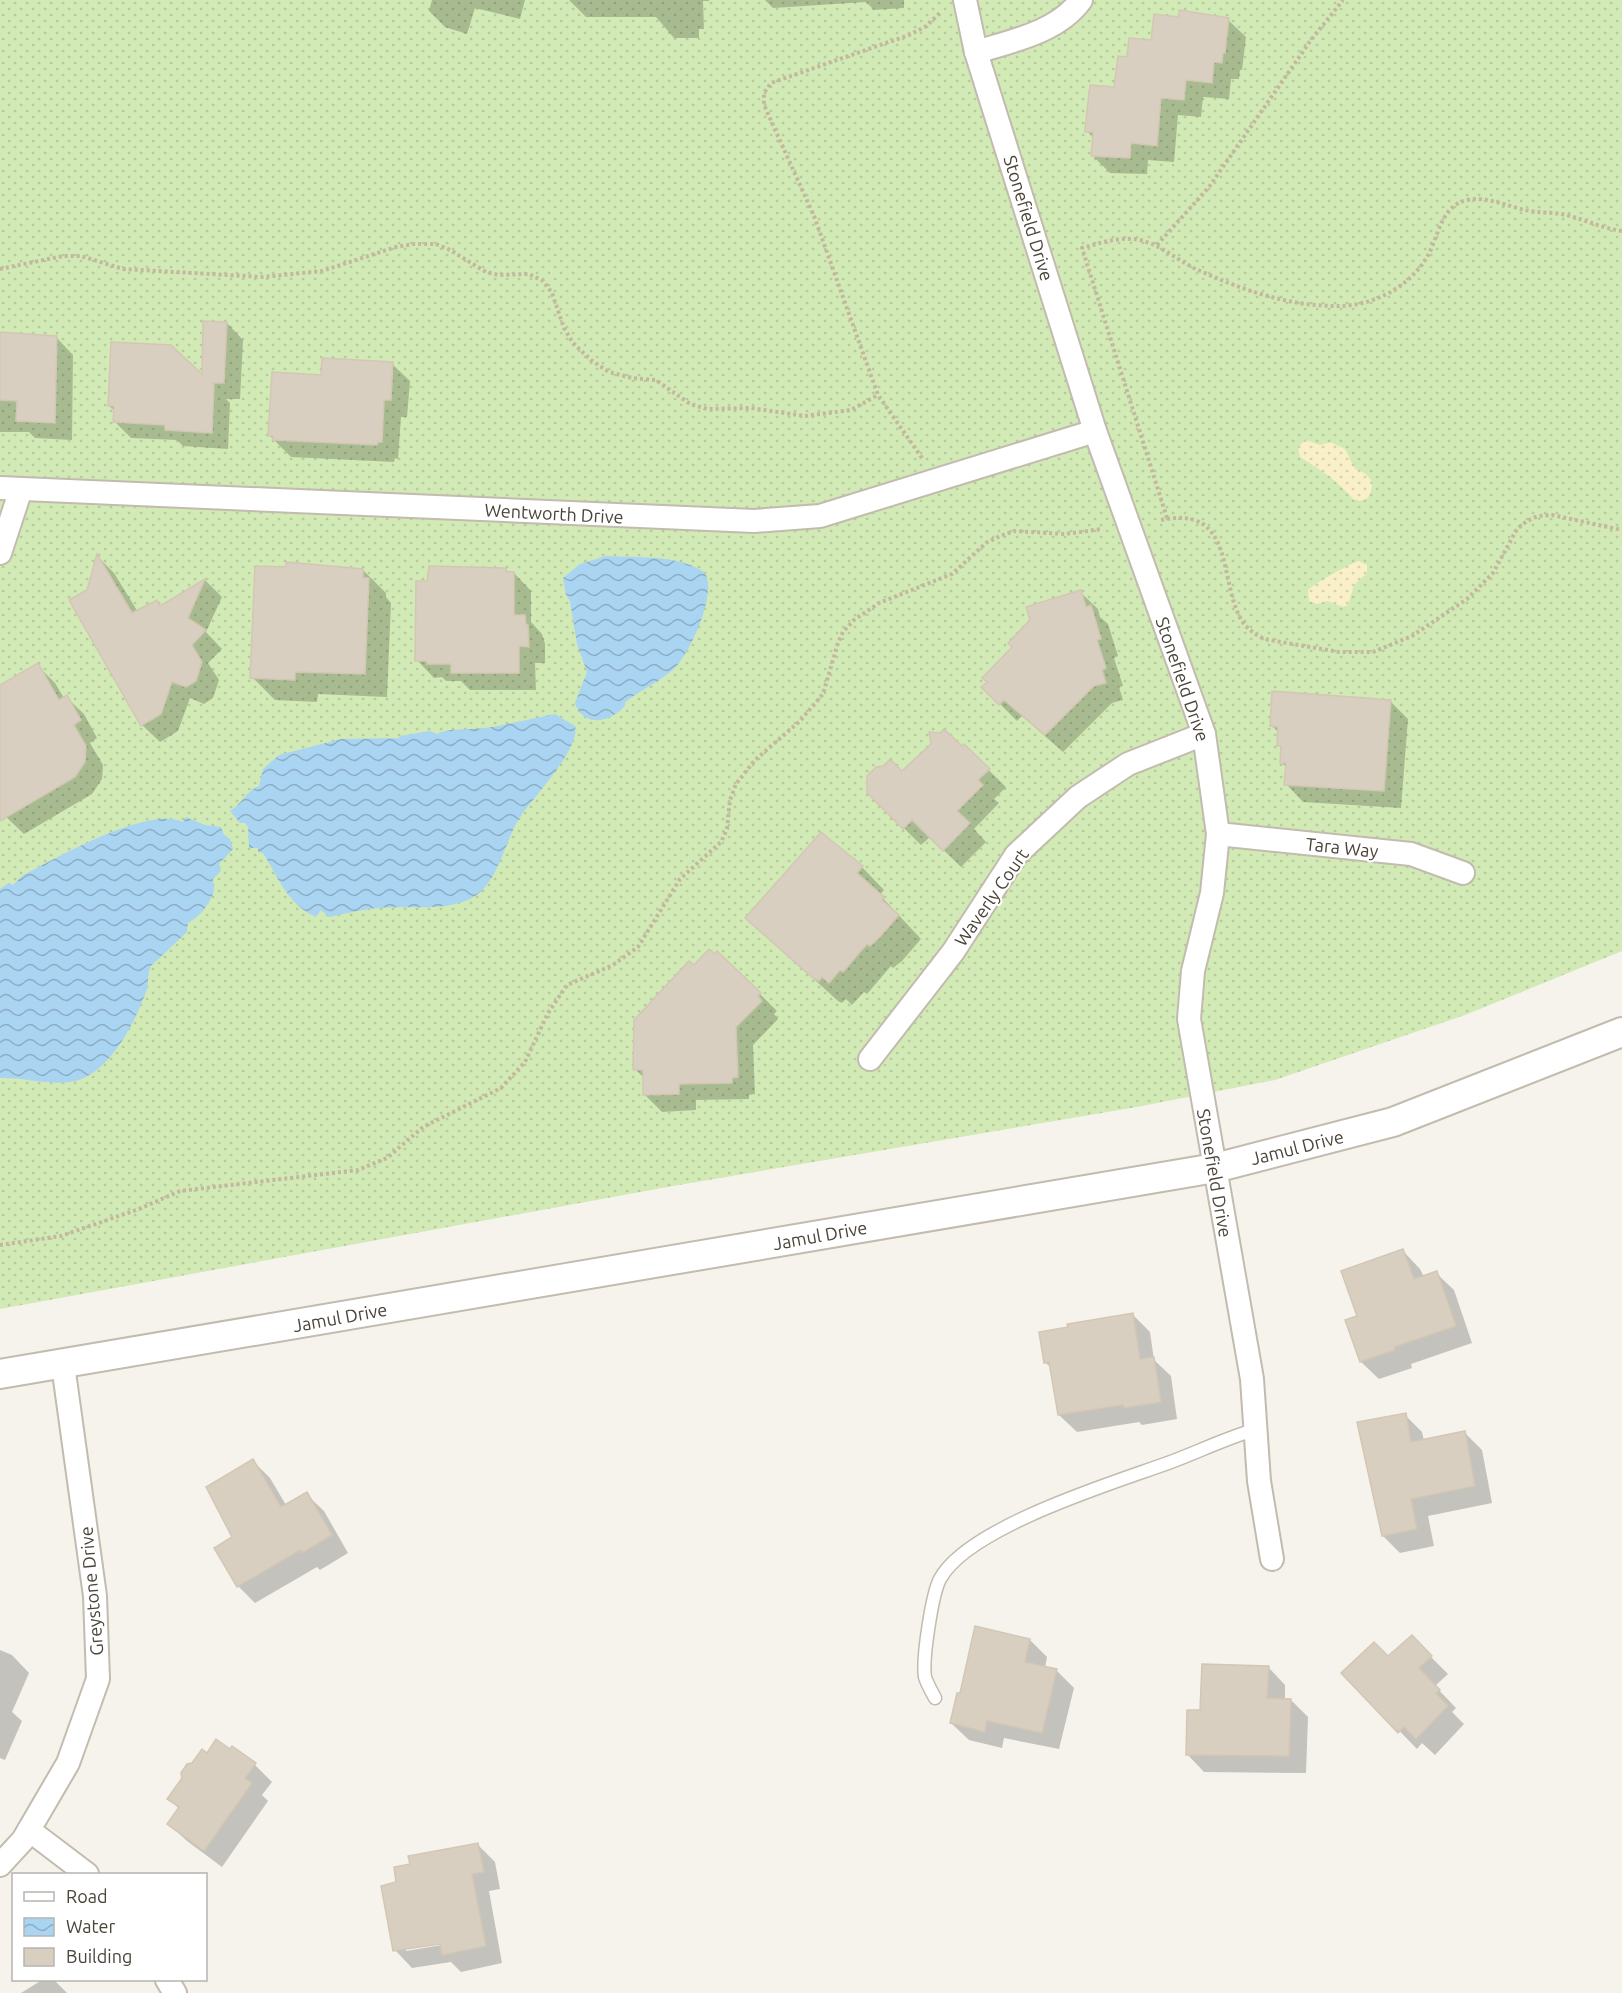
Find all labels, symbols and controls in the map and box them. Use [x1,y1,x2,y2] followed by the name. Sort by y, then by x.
[1000,153,1058,283] street label: Stonefield Drive
[484,499,624,527] street label: Wentworth Drive
[1152,614,1214,744] street label: Stonefield Drive
[1305,833,1380,861] street label: Tara Way
[950,844,1032,950] street label: Waverly Court
[1194,1107,1236,1239] street label: Stonefield Drive
[1248,1126,1346,1168] street label: Jamul Drive
[771,1217,869,1253] street label: Jamul Drive
[291,1299,389,1335] street label: Jamul Drive
[75,1526,107,1656] street label: Greystone Drive
[12,1873,207,1981] legend
[66,1886,108,1906] text: Road
[66,1916,116,1936] text: Water
[66,1946,132,1966] text: Building

